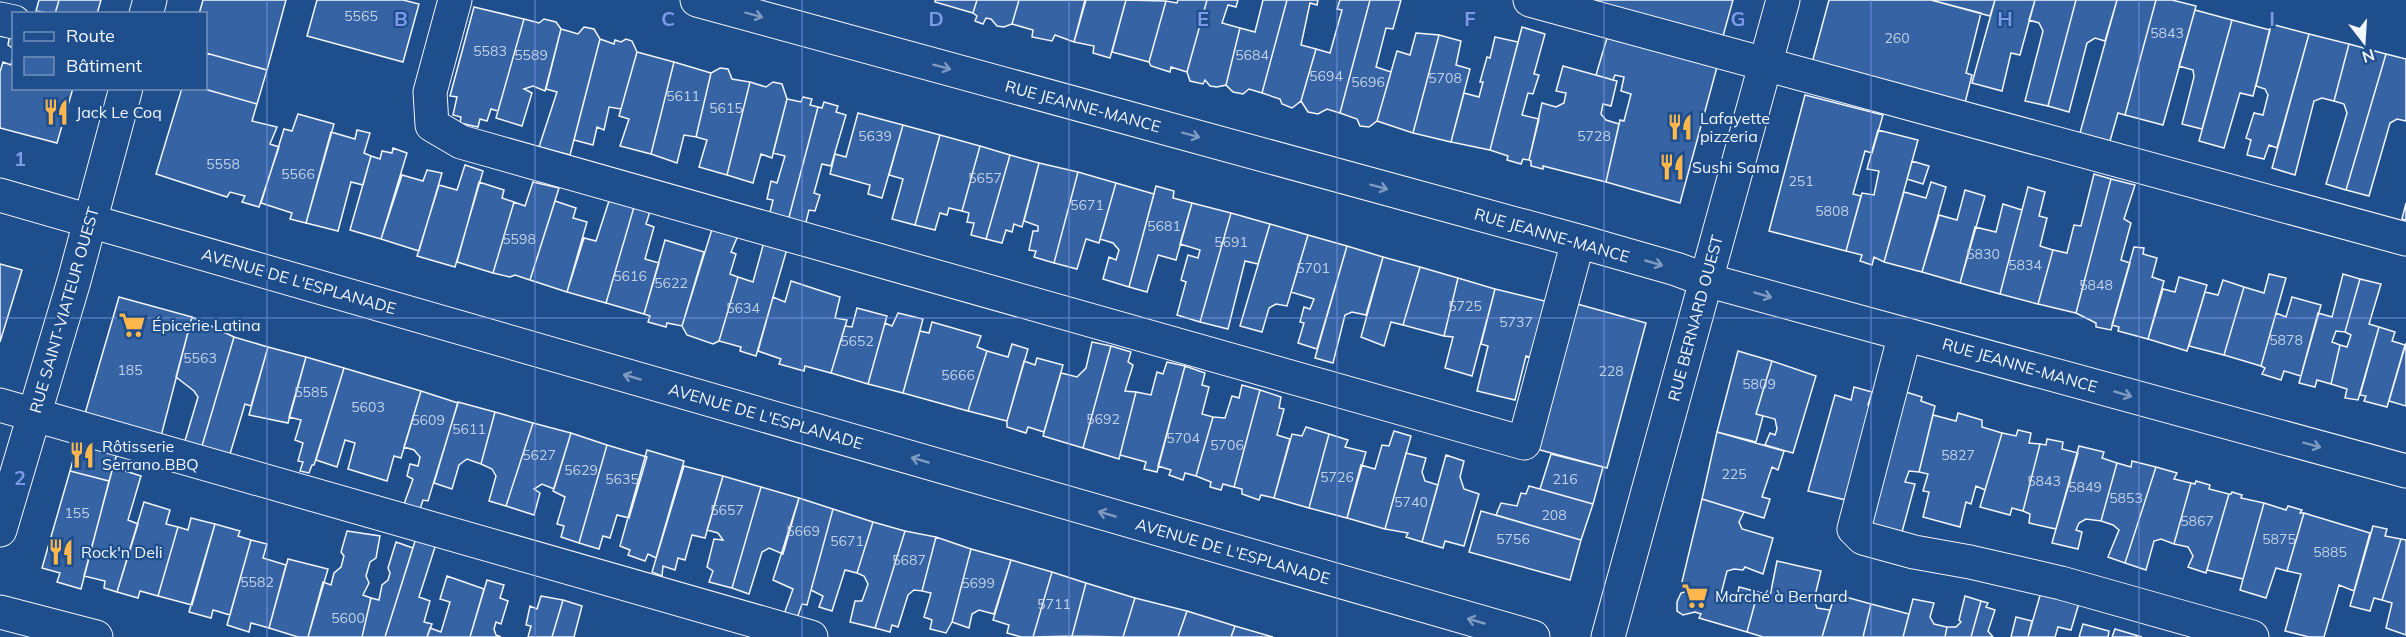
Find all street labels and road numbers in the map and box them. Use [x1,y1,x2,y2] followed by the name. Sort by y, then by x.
[1003,76,1163,136] street label: RUE JEANNE-MANCE
[1472,203,1632,267] street label: RUE JEANNE-MANCE
[25,204,103,415] street label: RUE SAINT-VIATEUR OUEST
[1663,232,1727,403] street label: RUE BERNARD OUEST
[199,244,399,318] street label: AVENUE DE L'ESPLANADE
[1940,333,2100,397] street label: RUE JEANNE-MANCE
[666,379,866,453] street label: AVENUE DE L'ESPLANADE
[1133,514,1333,588] street label: AVENUE DE L'ESPLANADE

